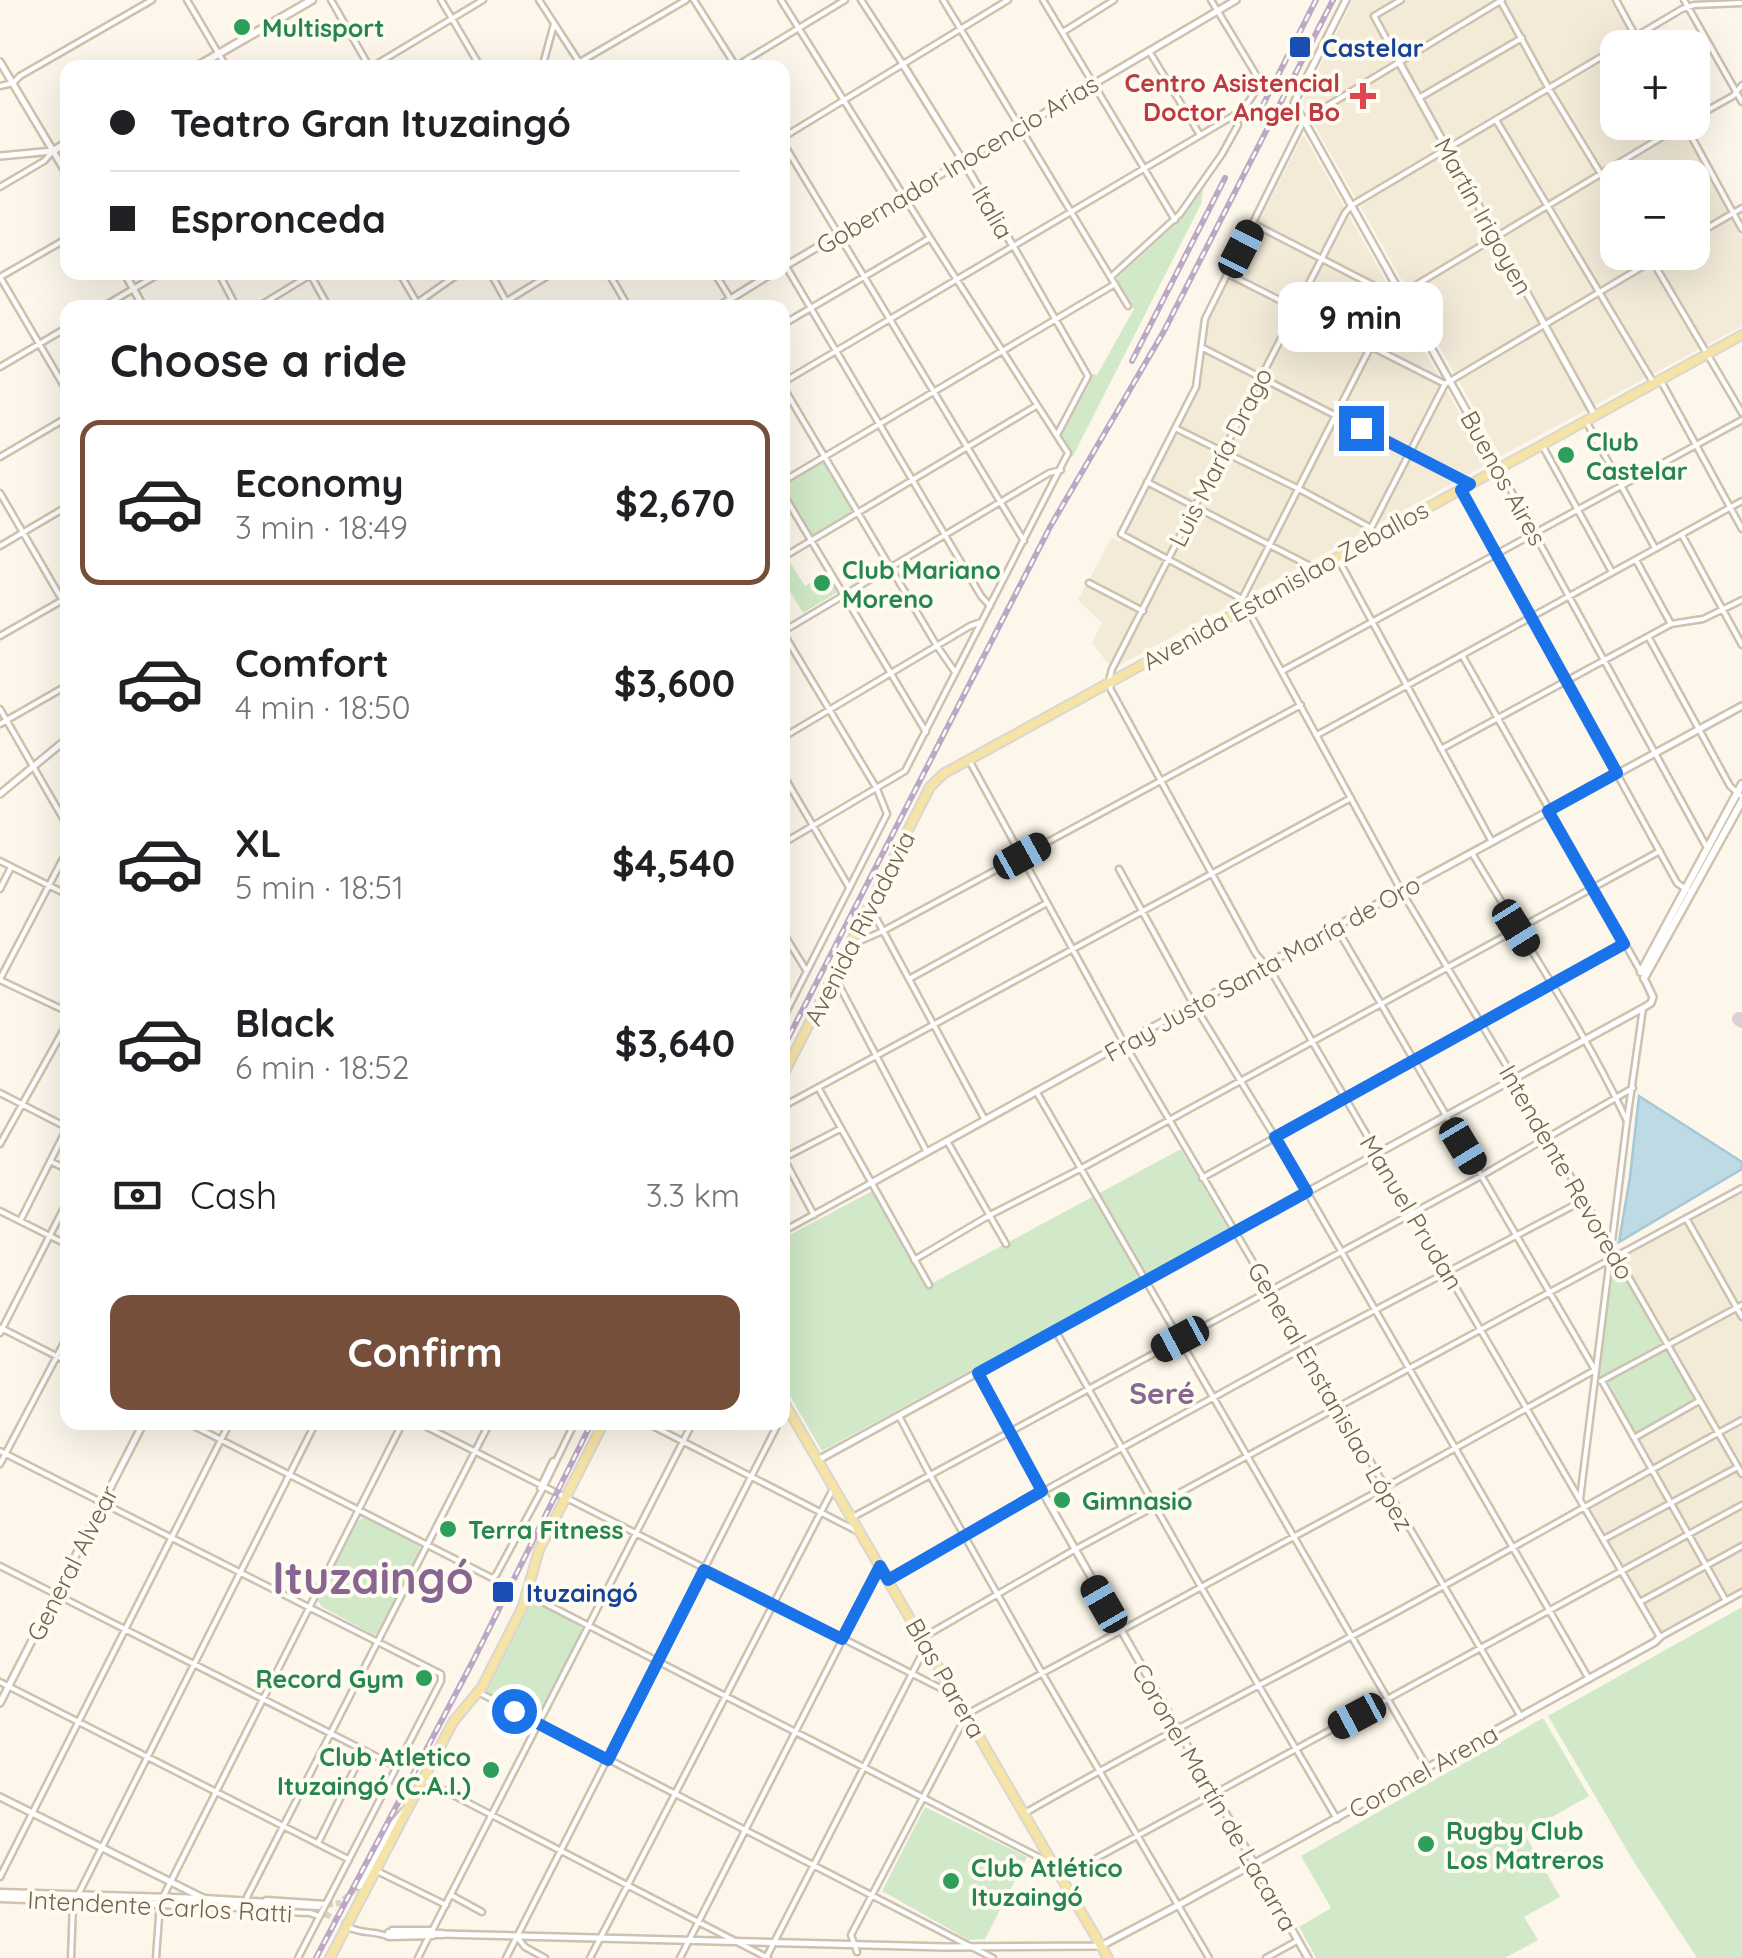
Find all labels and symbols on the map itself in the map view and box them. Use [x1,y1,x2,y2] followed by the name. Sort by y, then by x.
[262,12,384,43] place label: Multisport
[231,16,253,38] marker: Multisport
[1322,32,1424,63] place label: Castelar
[1287,34,1313,60] marker: Castelar
[810,67,1104,261] street label: Gobernador Inocencio Arias
[1124,67,1340,127] place label: Centro Asistencial Doctor Angel Bo
[1350,83,1376,109] marker: Centro Asistencial Doctor Angel Bo
[1428,132,1540,300] street label: Martín Irigoyen
[966,180,1020,244] street label: Italia
[1214,215,1268,283] car
[1278,283,1444,353] callout: 9 min
[1162,362,1278,552] street label: Luis María Drago
[1454,405,1554,551] street label: Buenos Aires
[1339,406,1384,451] route end
[1586,426,1688,486] place label: Club Castelar
[1555,444,1577,466] marker: Club Castelar
[1137,493,1433,677] street label: Avenida Estanislao Zeballos
[842,554,1001,614] place label: Club Mariano Moreno
[811,572,833,594] marker: Club Mariano Moreno
[797,826,921,1030] street label: Avenida Rivadavia
[988,828,1056,884] car
[1099,868,1425,1068] street label: Fray Justo Santa María de Oro
[1487,895,1545,961] car
[1493,1059,1641,1285] street label: Intendente Revoredo
[1435,1113,1491,1179] car
[1354,1129,1470,1295] street label: Manuel Prudan
[1241,1256,1421,1536] street label: General Enstanislao López
[1146,1312,1214,1366] car
[1129,1374,1195,1412] district label: Seré
[19,1480,125,1646] street label: General Alvear
[1082,1485,1193,1516] place label: Gimnasio
[1051,1489,1073,1511] marker: Gimnasio
[468,1514,623,1545] place label: Terra Fitness
[437,1518,459,1540] marker: Terra Fitness
[272,1549,474,1605] district label: Ituzaingó
[1076,1571,1132,1637] car
[526,1577,638,1608] place label: Ituzaingó
[490,1579,516,1605] marker: Ituzaingó
[899,1613,993,1743] street label: Blas Parera
[1126,1658,1304,1936] street label: Coronel Martín de Lacarra
[255,1663,404,1694] place label: Record Gym
[413,1667,435,1689] marker: Record Gym
[492,1689,537,1734] route start
[1323,1689,1391,1743] car
[1343,1717,1503,1825] street label: Coronel Arena
[277,1741,471,1801] place label: Club Atletico Ituzaingó (C.A.I.)
[480,1759,502,1781] marker: Club Atletico Ituzaingó (C.A.I.)
[1446,1815,1604,1875] place label: Rugby Club Los Matreros
[1415,1833,1437,1855] marker: Rugby Club Los Matreros
[971,1852,1123,1912] place label: Club Atlético Ituzaingó
[940,1870,962,1892] marker: Club Atlético Ituzaingó
[27,1884,293,1928] street label: Intendente Carlos Ratti

